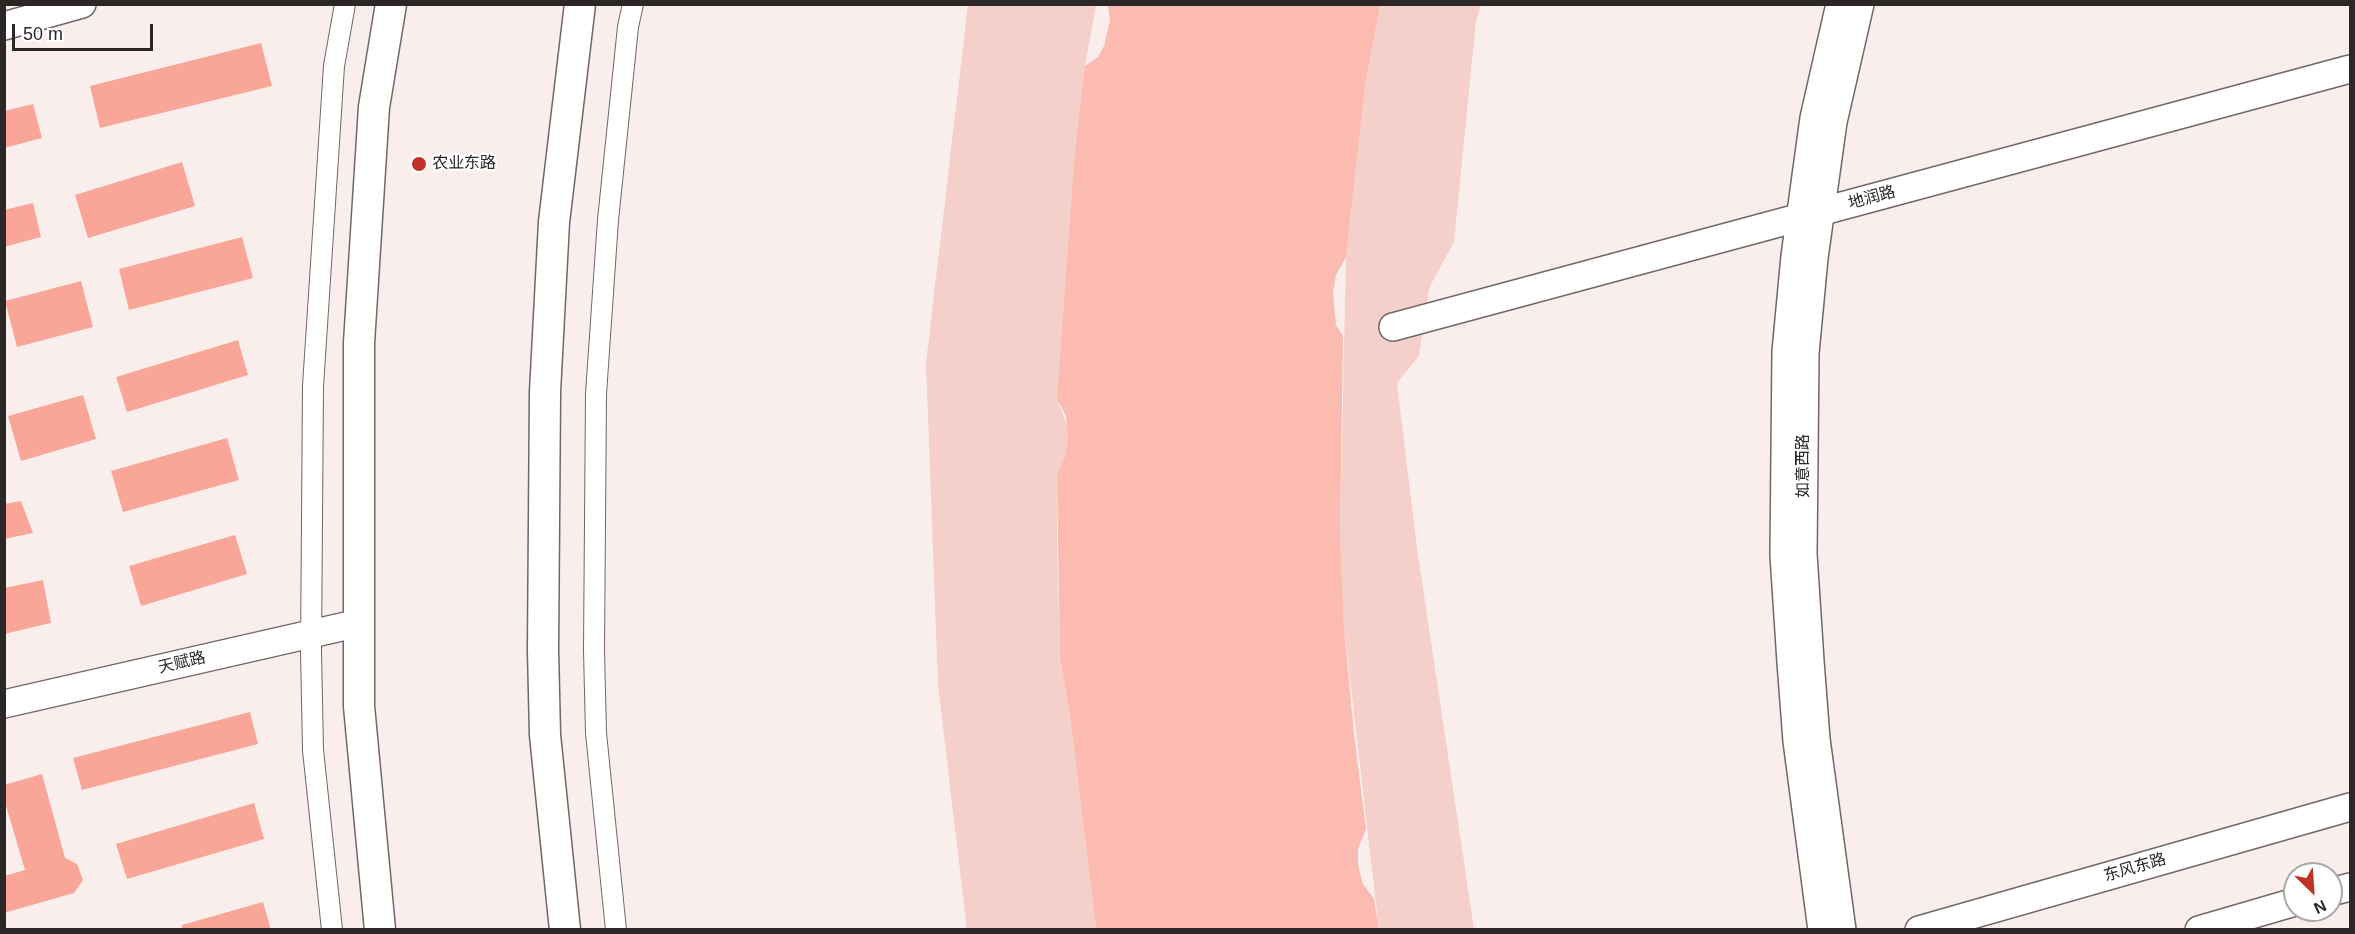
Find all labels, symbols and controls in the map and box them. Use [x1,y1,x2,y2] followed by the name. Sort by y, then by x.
[15,12,156,50] scale bar
[23,24,63,44] text: 50 m
[432,154,496,174] place label: 农业东路
[410,155,428,173] marker: 农业东路
[1846,183,1898,213] street label: 地润路
[1794,434,1814,498] street label: 如意西路
[156,648,208,678] street label: 天赋路
[2102,850,2168,886] street label: 东风东路
[2283,862,2343,922] north arrow
[2311,897,2329,917] text: N

